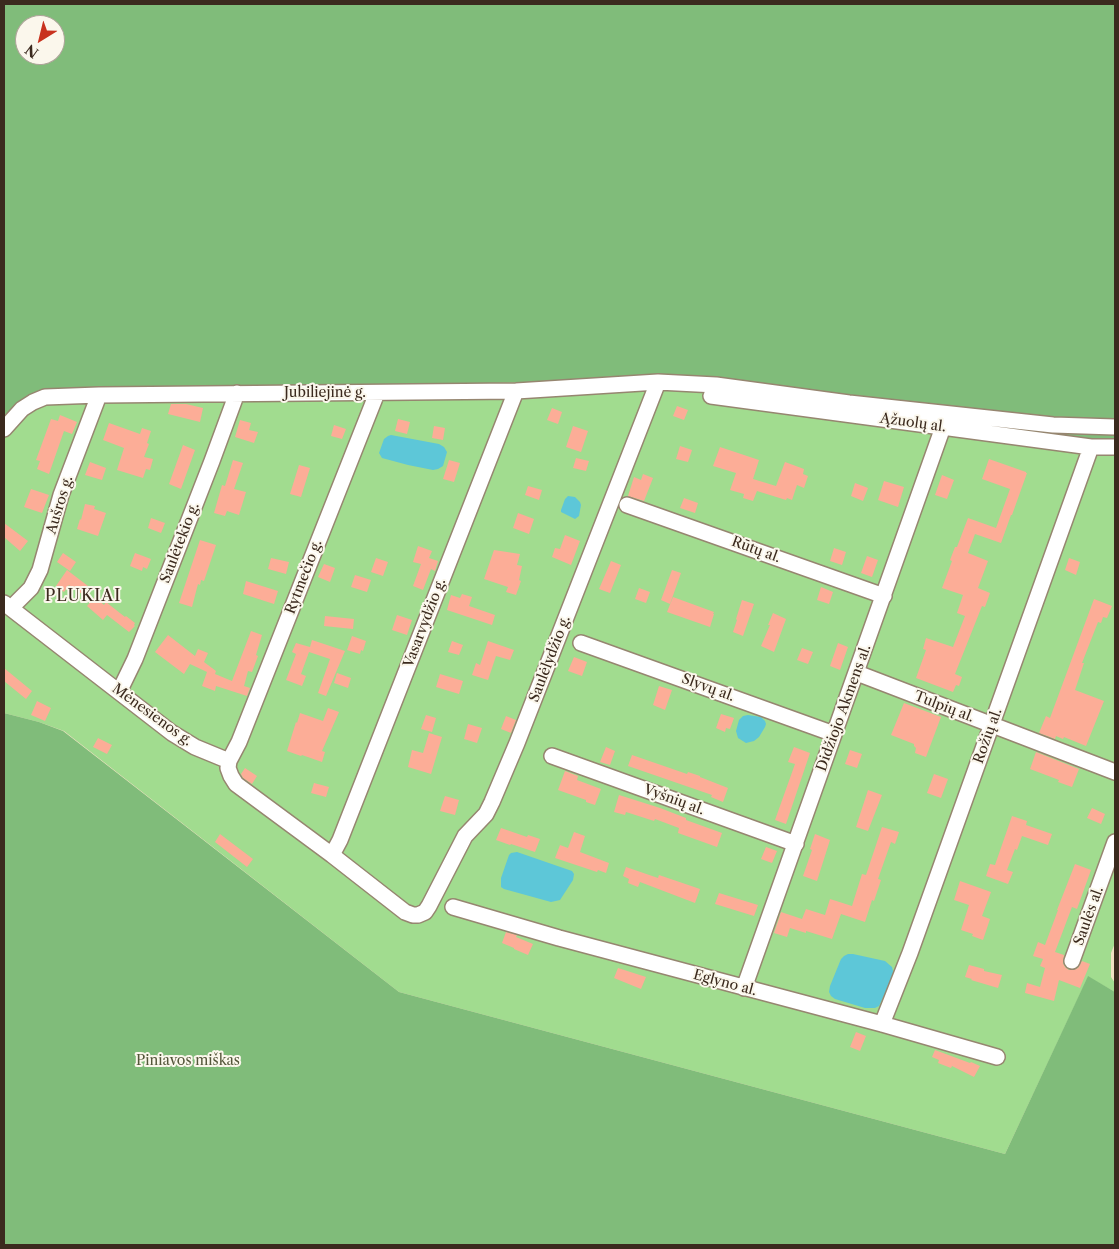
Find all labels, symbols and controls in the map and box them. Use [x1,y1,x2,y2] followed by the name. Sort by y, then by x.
[15,15,65,65] north arrow
[22,40,42,62] text: N
[284,385,366,401] street label: Jubiliejinė g.
[879,410,947,436] street label: Ąžuolų al.
[43,474,77,536] street label: Aušros g.
[157,500,203,586] street label: Saulėtekio g.
[729,533,783,567] street label: Rūtų al.
[282,537,326,617] street label: Rytmečio g.
[400,576,450,670] street label: Vasarvydžio g.
[44,586,122,606] district label: PLUKIAI
[526,613,574,705] street label: Saulėlydžio g.
[813,642,875,774] street label: Didžiojo Akmens al.
[679,671,737,705] street label: Slyvų al.
[109,680,195,750] street label: Mėnesienos g.
[912,688,976,726] street label: Tulpių al.
[970,706,1006,766] street label: Rožių al.
[641,781,707,819] street label: Vyšnių al.
[1071,884,1107,948] street label: Saulės al.
[691,966,759,1000] street label: Eglyno al.
[136,1053,240,1069] park label: Piniavos miškas

